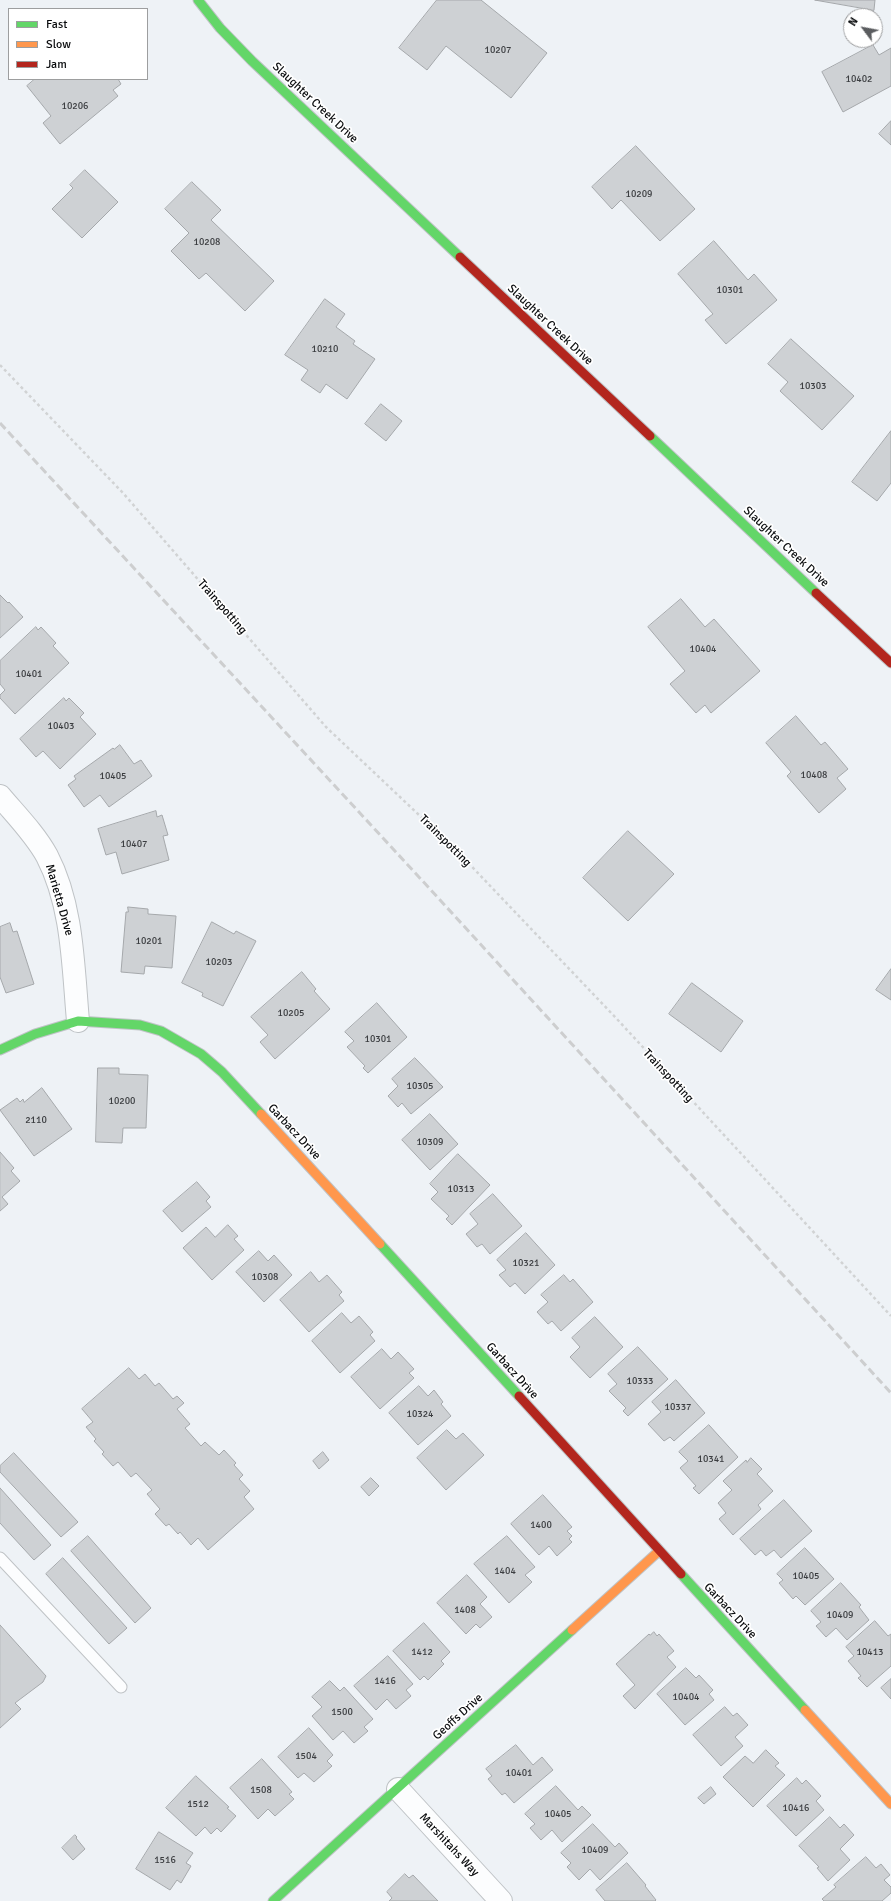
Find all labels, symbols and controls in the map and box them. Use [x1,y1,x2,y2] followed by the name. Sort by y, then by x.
[8,8,148,80] legend
[843,8,883,48] north arrow
[846,15,861,29] text: N
[46,17,67,32] text: Fast
[46,37,71,52] text: Slow
[485,44,511,56] house number: 10207
[46,57,67,72] text: Jam
[269,60,361,146] street label: Slaughter Creek Drive
[846,73,872,85] house number: 10402
[62,100,88,112] house number: 10206
[626,188,652,200] house number: 10209
[194,236,220,248] house number: 10208
[504,282,596,368] street label: Slaughter Creek Drive
[717,284,743,296] house number: 10301
[312,343,338,355] house number: 10210
[800,380,826,392] house number: 10303
[740,504,832,590] street label: Slaughter Creek Drive
[194,577,250,637] street label: Trainspotting
[690,643,716,655] house number: 10404
[16,668,42,680] house number: 10401
[48,720,74,732] house number: 10403
[801,769,827,781] house number: 10408
[100,770,126,782] house number: 10405
[416,812,474,870] street label: Trainspotting
[121,838,147,850] house number: 10407
[42,863,76,937] street label: Marietta Drive
[136,935,162,947] house number: 10201
[206,956,232,968] house number: 10203
[278,1007,304,1019] house number: 10205
[365,1033,391,1045] house number: 10301
[640,1046,696,1106] street label: Trainspotting
[407,1080,433,1092] house number: 10305
[109,1095,135,1107] house number: 10200
[264,1101,324,1163] street label: Garbacz Drive
[25,1114,47,1126] house number: 2110
[417,1136,443,1148] house number: 10309
[448,1183,474,1195] house number: 10313
[513,1257,539,1269] house number: 10321
[252,1271,278,1283] house number: 10308
[483,1340,541,1402] street label: Garbacz Drive
[627,1375,653,1387] house number: 10333
[665,1401,691,1413] house number: 10337
[407,1408,433,1420] house number: 10324
[698,1453,724,1465] house number: 10341
[530,1519,552,1531] house number: 1400
[494,1565,516,1577] house number: 1404
[793,1570,819,1582] house number: 10405
[700,1580,760,1642] street label: Garbacz Drive
[454,1604,476,1616] house number: 1408
[827,1609,853,1621] house number: 10409
[411,1646,433,1658] house number: 1412
[857,1646,883,1658] house number: 10413
[374,1675,396,1687] house number: 1416
[430,1691,486,1743] street label: Geoffs Drive
[673,1691,699,1703] house number: 10404
[331,1706,353,1718] house number: 1500
[295,1750,317,1762] house number: 1504
[506,1767,532,1779] house number: 10401
[250,1784,272,1796] house number: 1508
[187,1798,209,1810] house number: 1512
[783,1802,809,1814] house number: 10416
[545,1808,571,1820] house number: 10405
[416,1810,482,1880] street label: Marshitahs Way
[582,1844,608,1856] house number: 10409
[154,1854,176,1866] house number: 1516

